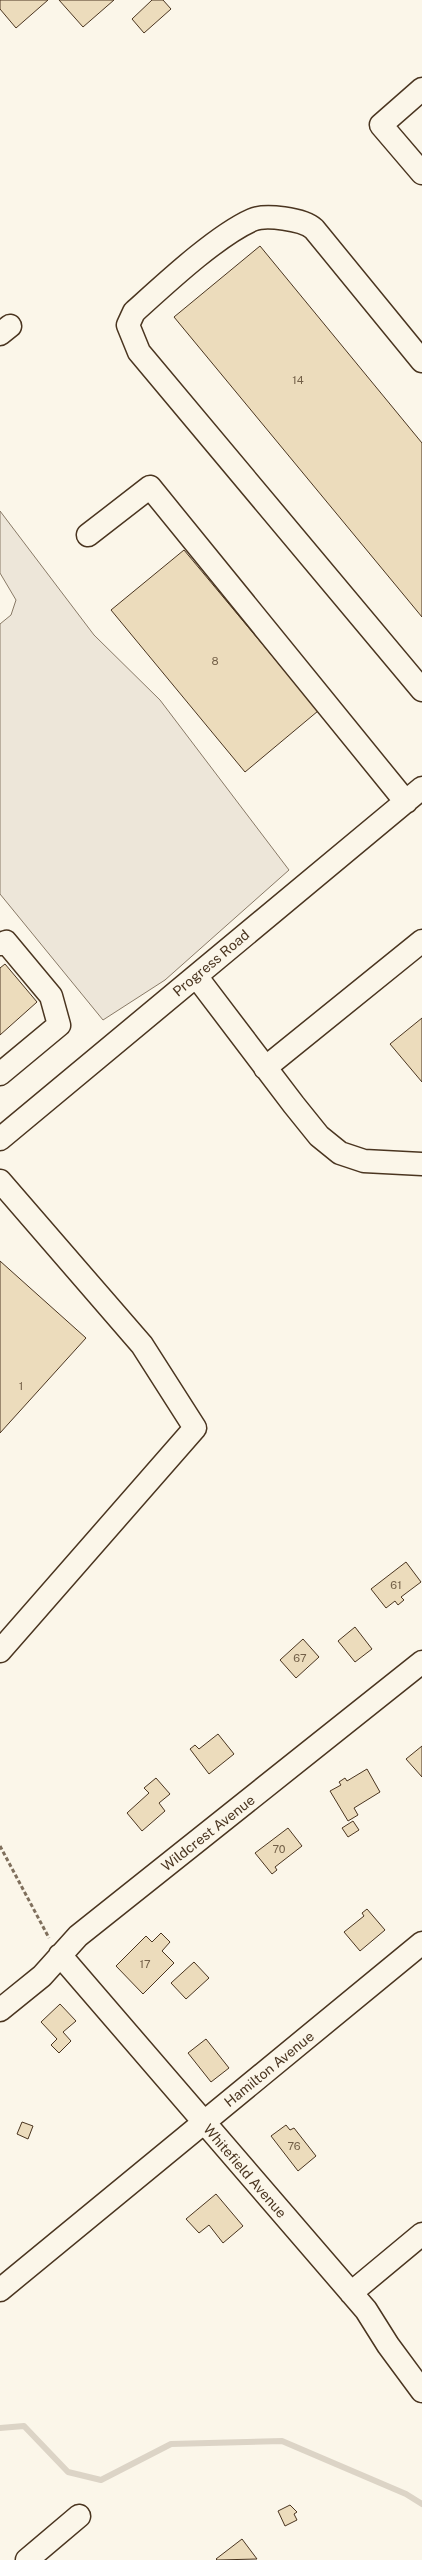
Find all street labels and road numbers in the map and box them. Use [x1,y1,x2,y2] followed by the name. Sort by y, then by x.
[170,926,252,1000] street label: Progress Road
[158,1792,258,1874] street label: Wildcrest Avenue
[221,2028,317,2110] street label: Hamilton Avenue
[200,2121,290,2221] street label: Whitefield Avenue

